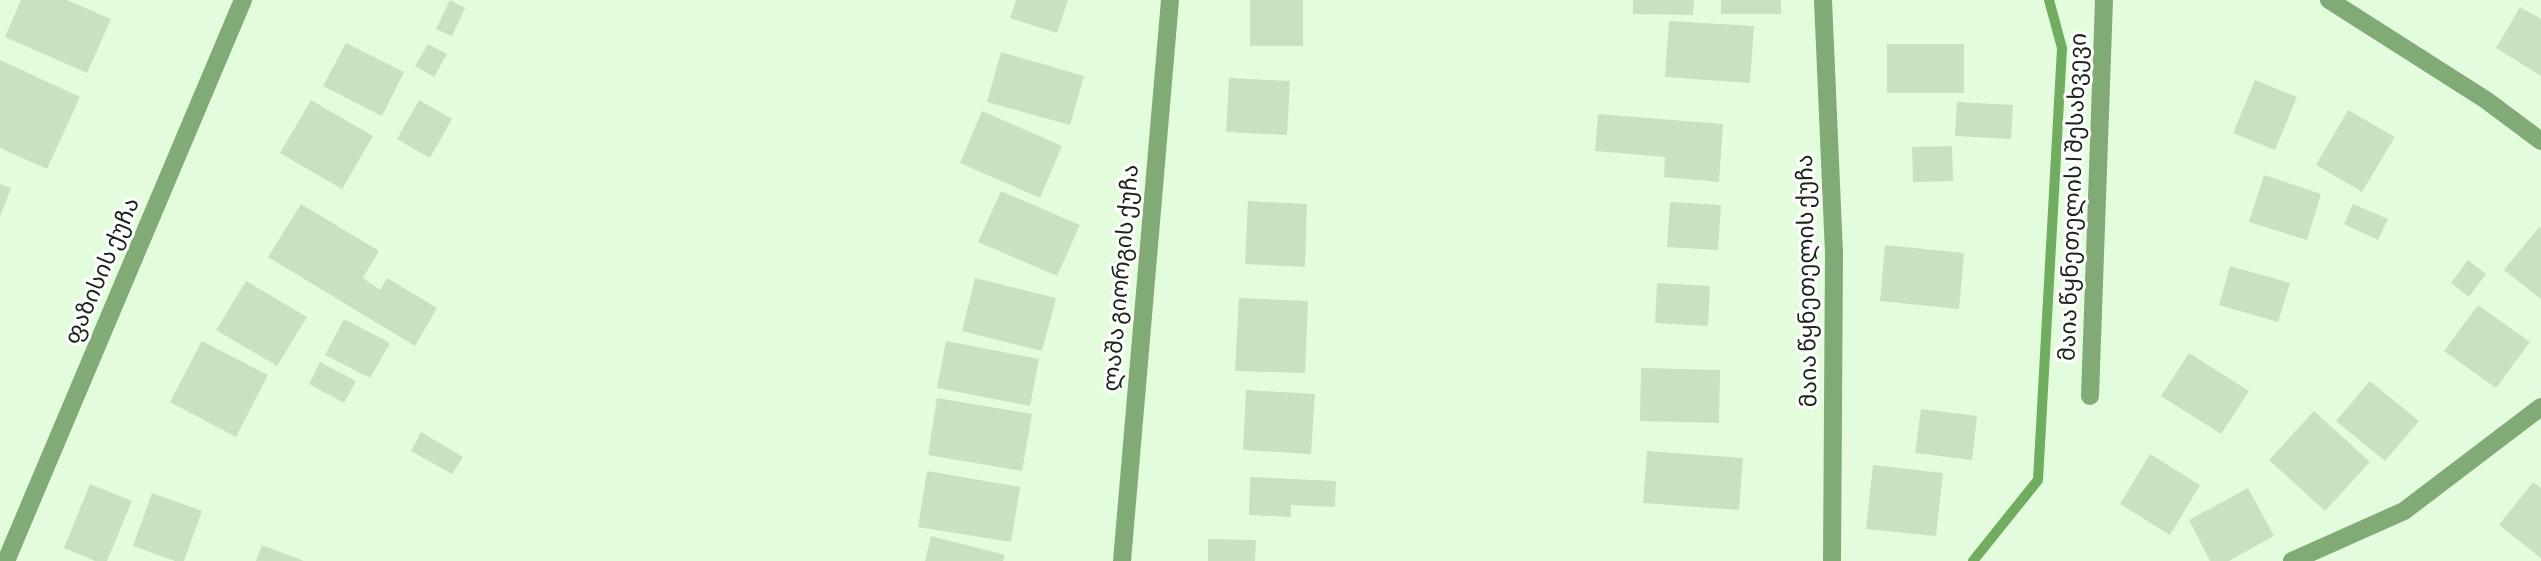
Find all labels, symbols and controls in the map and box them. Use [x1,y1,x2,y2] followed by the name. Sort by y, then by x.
[2053,32,2093,362] street label: მაია წყნეთელის I შესახვევი
[1791,154,1823,408] street label: მაია წყნეთელის ქუჩა
[1097,163,1145,393] street label: ლაშა გიორგის ქუჩა
[59,193,145,349] street label: ფაზისის ქუჩა

